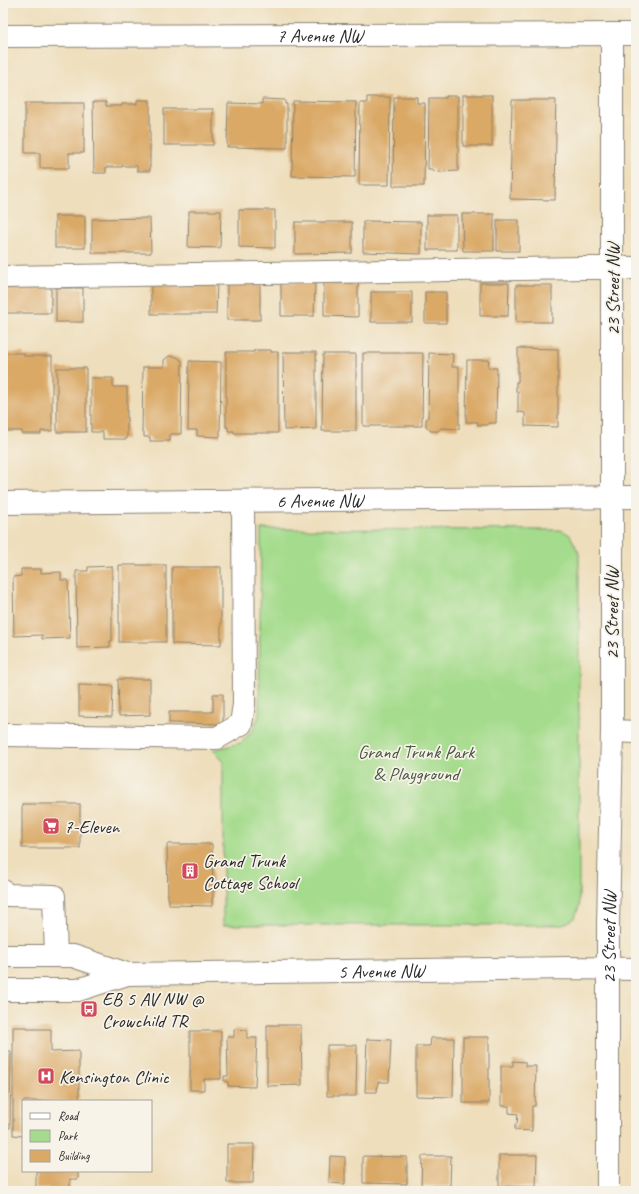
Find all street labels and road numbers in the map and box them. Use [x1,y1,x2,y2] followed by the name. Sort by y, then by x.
[277,24,366,48] street label: 7 Avenue NW
[601,240,625,335] street label: 23 Street NW
[277,489,366,513] street label: 6 Avenue NW
[600,564,624,659] street label: 23 Street NW
[597,888,622,983] street label: 23 Street NW
[338,959,427,984] street label: 5 Avenue NW

